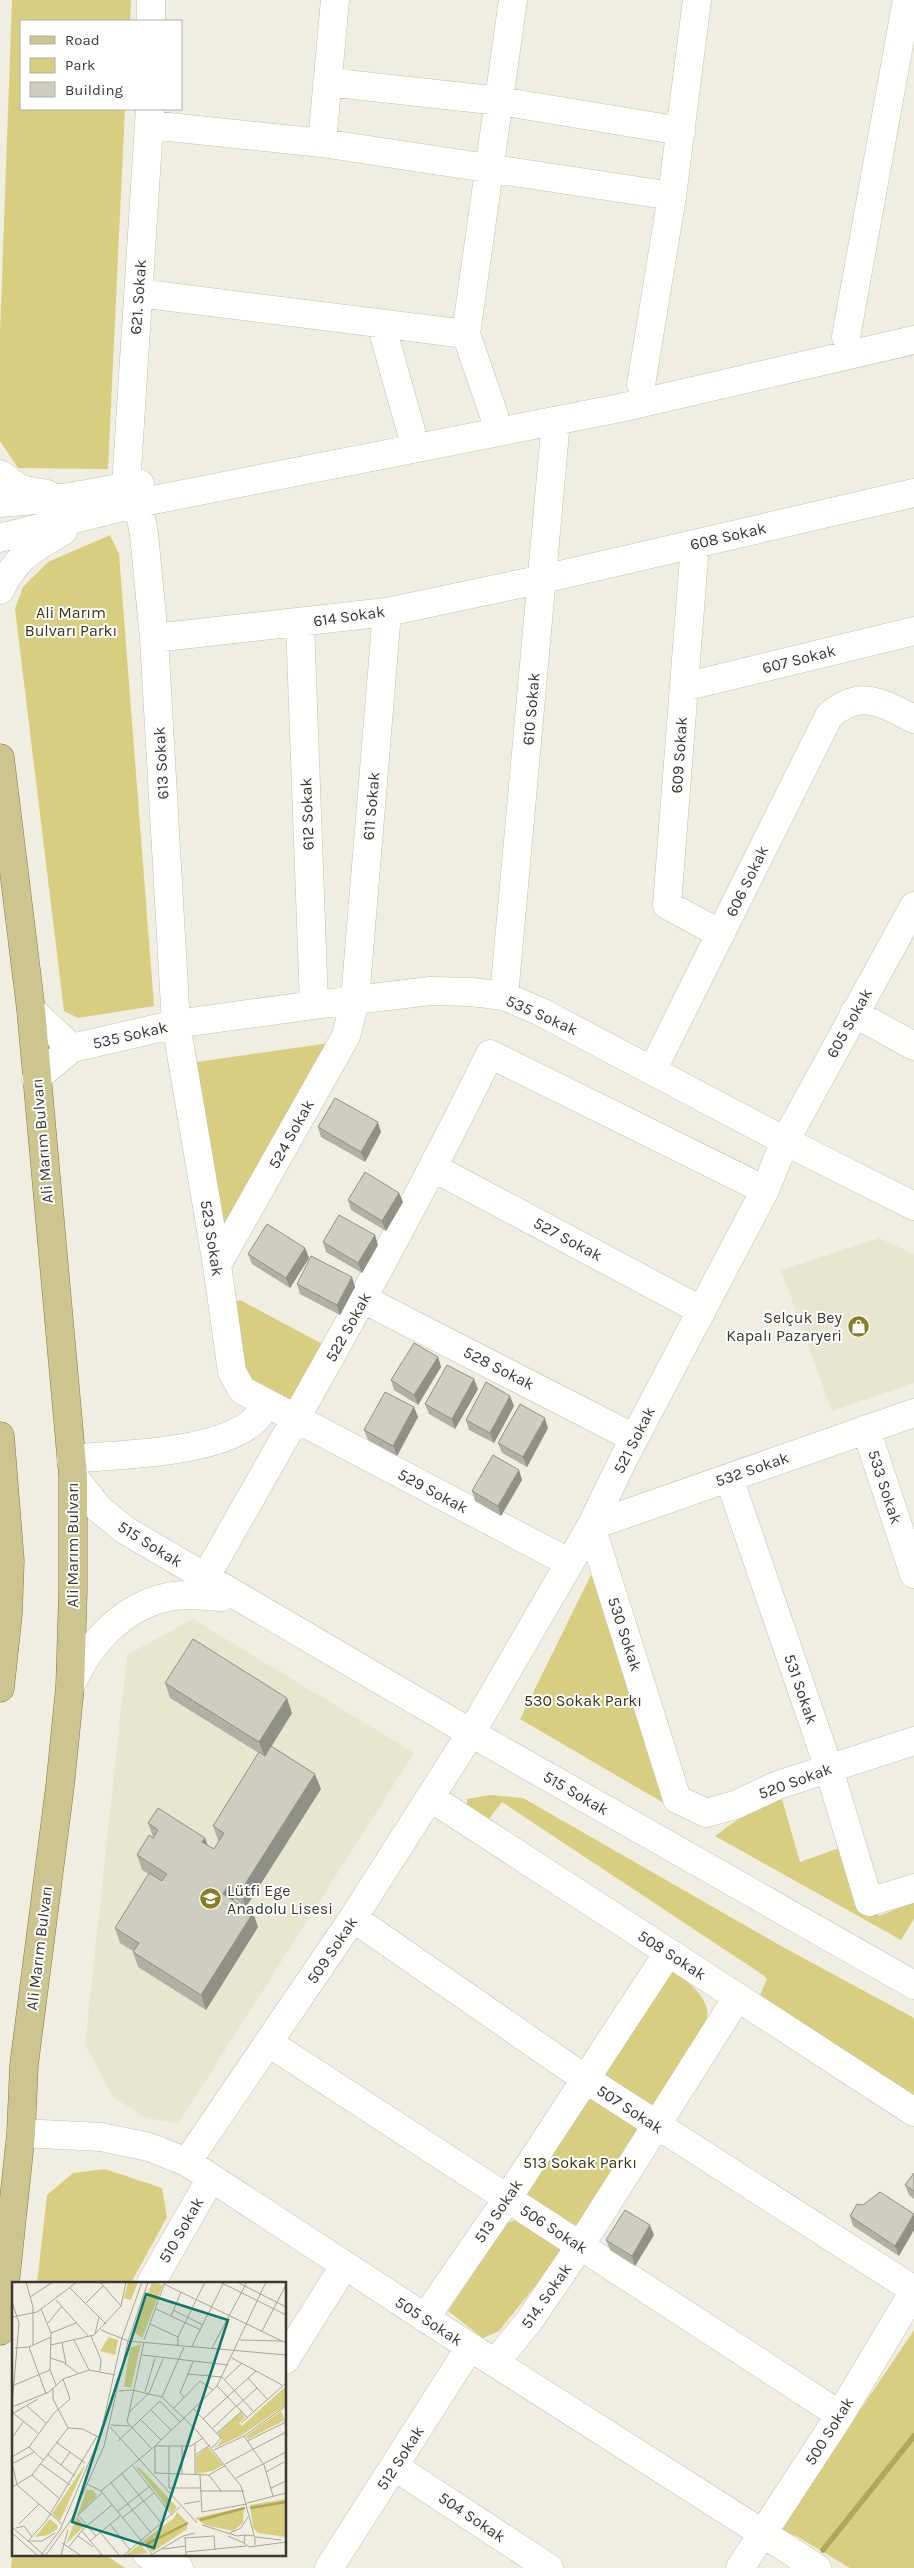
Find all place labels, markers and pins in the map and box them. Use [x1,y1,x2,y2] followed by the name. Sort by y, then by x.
[726,1308,843,1345] place label: Selçuk Bey Kapalı Pazaryeri
[846,1314,870,1338] shop icon: Selçuk Bey Kapalı Pazaryeri
[227,1881,333,1918] place label: Lütfi Ege Anadolu Lisesi
[199,1887,223,1911] school or university icon: Lütfi Ege Anadolu Lisesi

